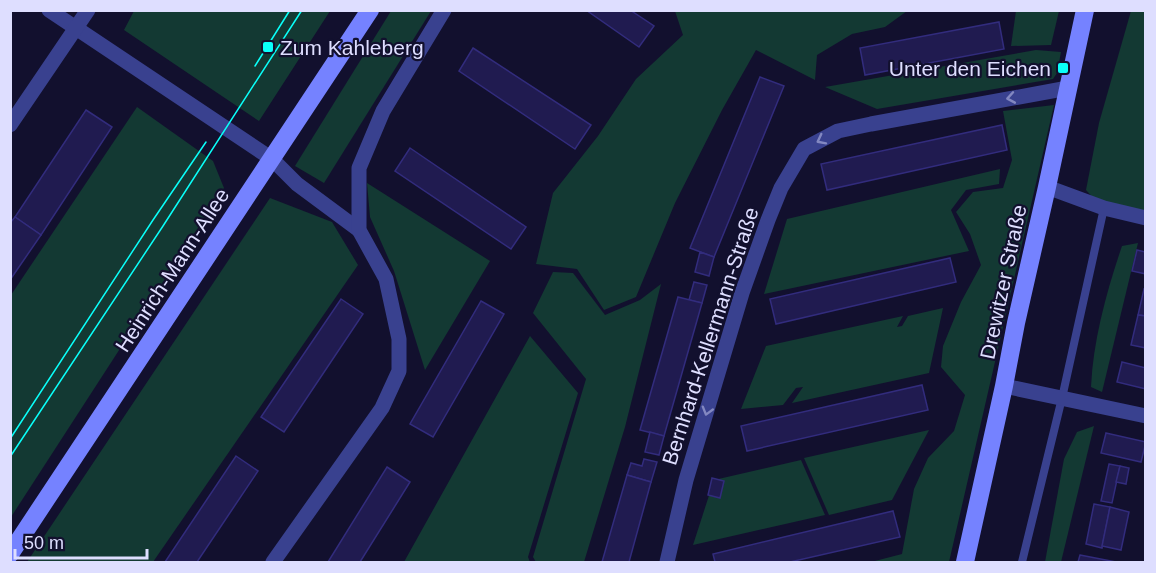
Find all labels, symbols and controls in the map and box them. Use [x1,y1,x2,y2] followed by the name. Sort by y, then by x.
[280,36,424,59] place label: Zum Kahleberg
[261,40,275,54] marker: Zum Kahleberg
[889,57,1051,80] place label: Unter den Eichen
[1056,61,1070,75] marker: Unter den Eichen
[1006,91,1016,104] one-way arrow
[817,133,827,144] one-way arrow
[111,184,233,356] street label: Heinrich-Mann-Allee
[975,203,1031,361] street label: Drewitzer Straße
[657,204,763,468] street label: Bernhard-Kellermann-Straße
[702,406,714,416] one-way arrow
[15,522,147,560] scale bar
[24,533,64,553] text: 50 m

